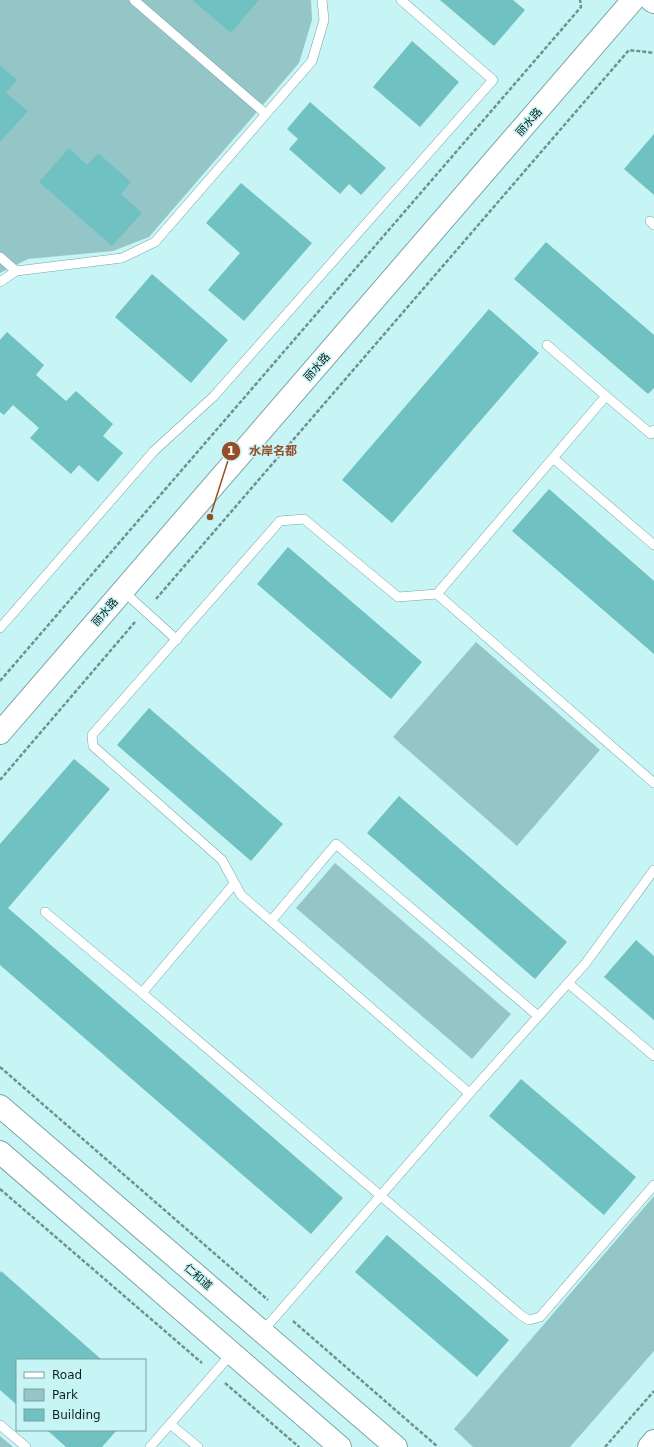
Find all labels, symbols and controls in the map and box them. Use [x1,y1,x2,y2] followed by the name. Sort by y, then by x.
[513,105,545,139] street label: 丽水路
[301,350,333,384] street label: 丽水路
[221,439,305,463] callout: 水岸名都
[227,444,235,458] text: 1
[249,444,297,458] text: 水岸名都
[89,595,121,629] street label: 丽水路
[181,1261,215,1293] street label: 仁和道
[16,1359,146,1431] legend
[52,1368,82,1382] text: Road
[52,1388,78,1402] text: Park
[52,1408,101,1422] text: Building

